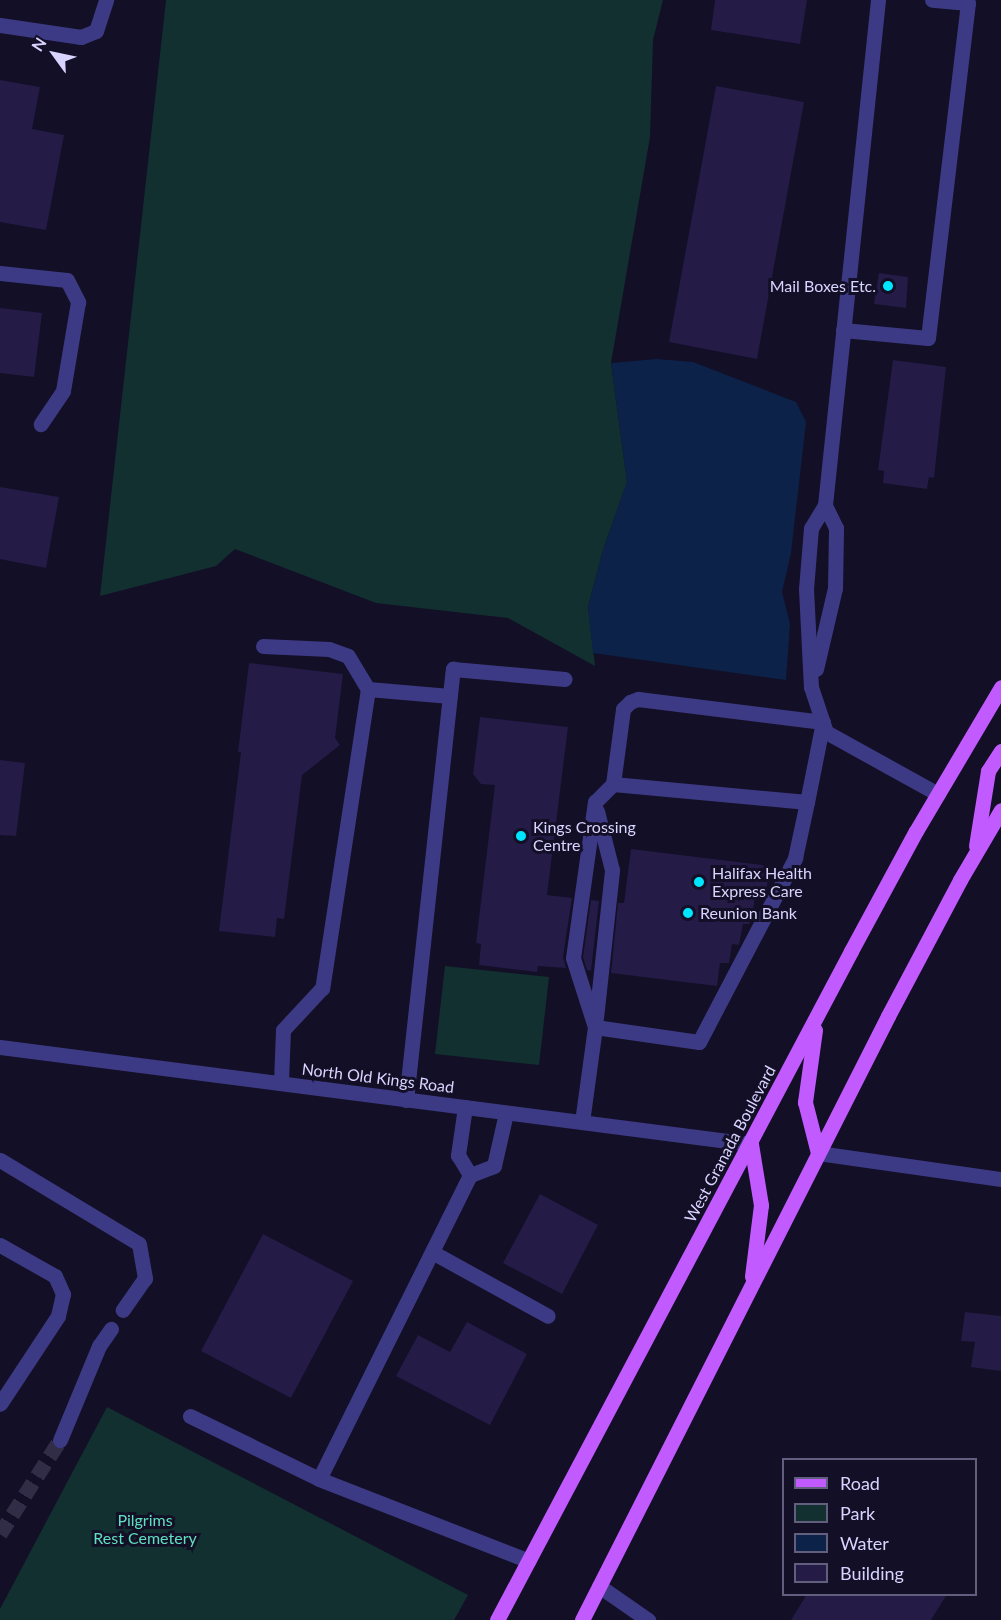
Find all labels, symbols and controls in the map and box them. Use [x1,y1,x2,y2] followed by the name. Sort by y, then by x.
[24,24,84,84] north arrow
[27,34,50,54] text: N
[770,276,876,296] place label: Mail Boxes Etc.
[881,279,895,293] marker: Mail Boxes Etc.
[533,817,636,855] place label: Kings Crossing Centre
[514,829,528,843] marker: Kings Crossing Centre
[712,863,812,901] place label: Halifax Health Express Care
[690,873,708,891] marker: Halifax Health Express Care
[700,903,797,923] place label: Reunion Bank
[681,906,695,920] marker: Reunion Bank
[301,1059,455,1097] street label: North Old Kings Road
[681,1062,779,1226] street label: West Granada Boulevard
[782,1458,977,1596] legend
[840,1472,880,1494] text: Road
[840,1502,875,1524] text: Park
[93,1510,197,1548] park label: Pilgrims Rest Cemetery
[840,1532,889,1554] text: Water
[840,1562,904,1584] text: Building

